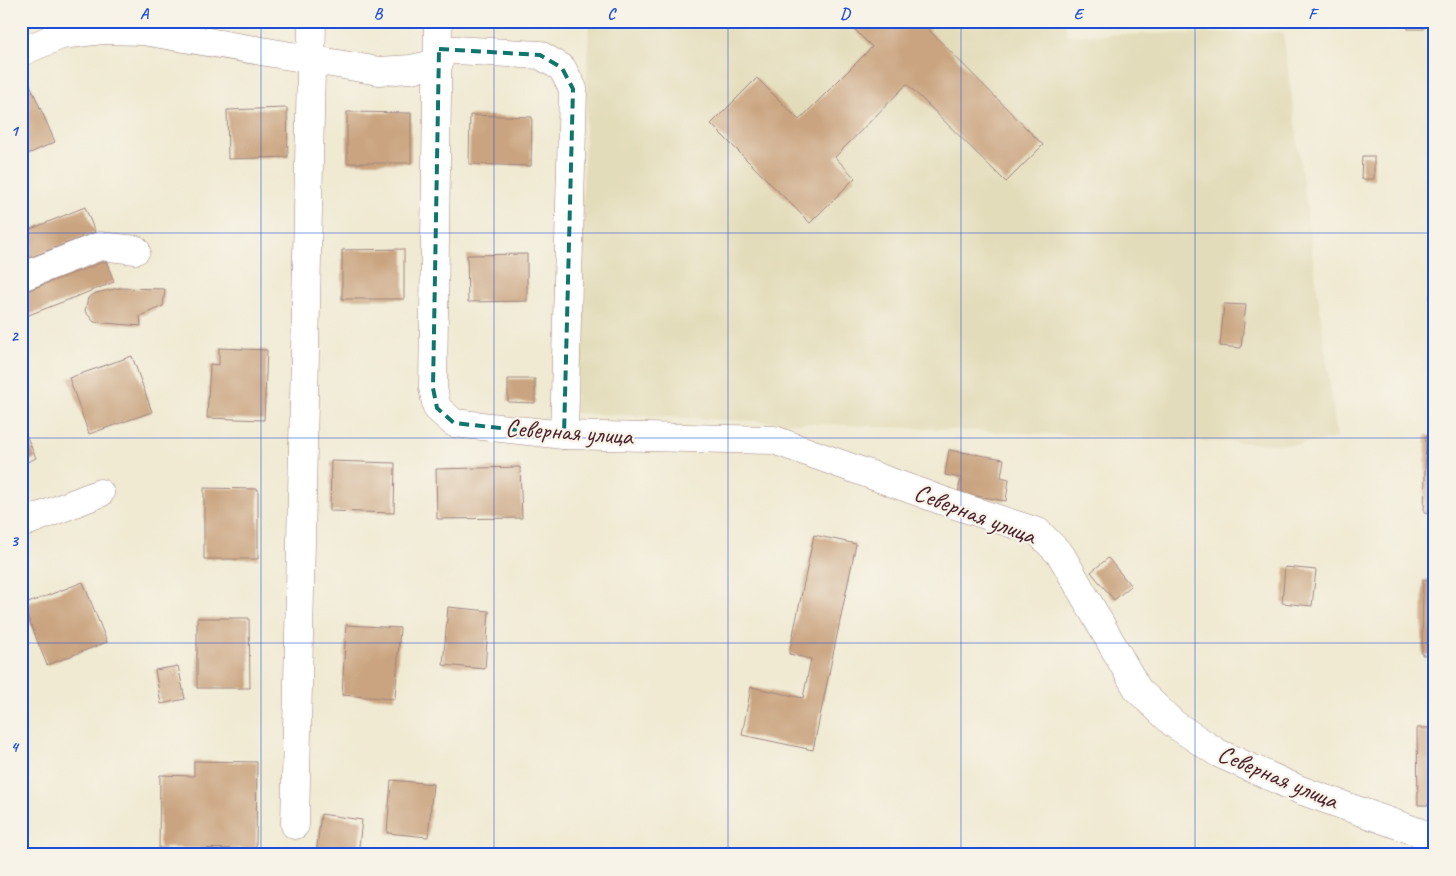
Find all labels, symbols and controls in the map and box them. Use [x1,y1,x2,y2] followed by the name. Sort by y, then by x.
[140,4,150,24] text: A
[374,4,384,24] text: B
[607,4,617,24] text: C
[840,4,851,24] text: D
[1074,4,1085,24] text: E
[1308,4,1319,24] text: F
[10,121,19,141] text: 1
[10,326,19,346] text: 2
[504,412,636,453] street label: Северная улица
[910,476,1042,553] street label: Северная улица
[10,531,19,551] text: 3
[10,737,19,757] text: 4
[1213,737,1345,817] street label: Северная улица

